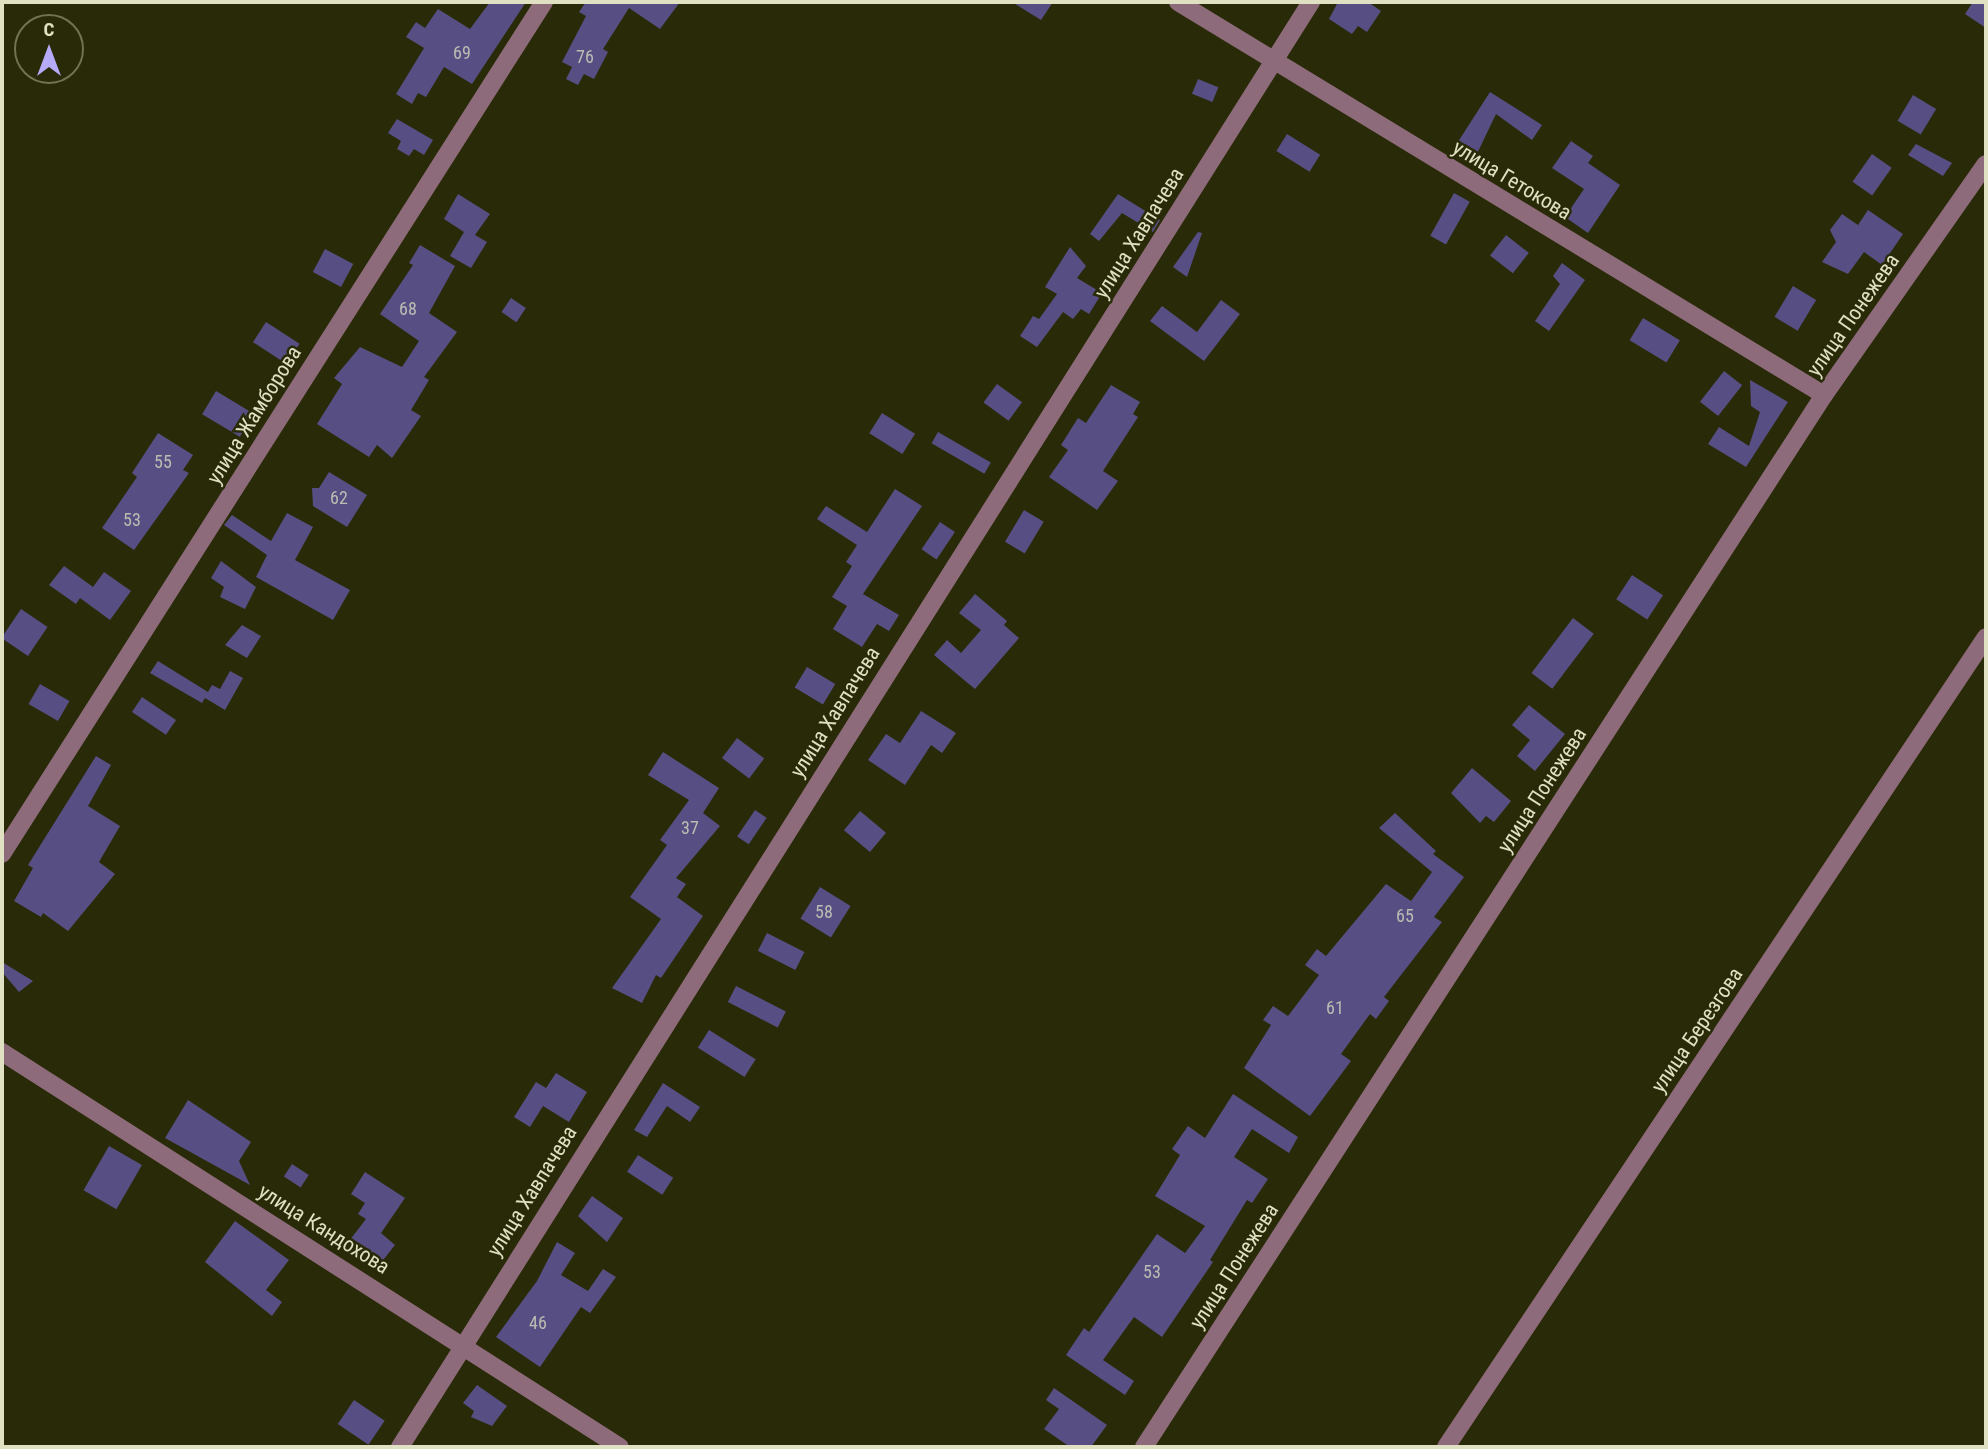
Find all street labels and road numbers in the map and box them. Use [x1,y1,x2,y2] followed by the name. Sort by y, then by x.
[1448,135,1576,225] street label: улица Гетокова
[1089,163,1189,303] street label: улица Хавпачева
[1801,249,1905,381] street label: улица Понежева
[201,341,307,489] street label: улица Жамборова
[785,642,885,782] street label: улица Хавпачева
[1492,723,1592,857] street label: улица Понежева
[1646,963,1748,1097] street label: улица Березгова
[482,1121,582,1261] street label: улица Хавпачева
[254,1179,394,1279] street label: улица Кандохова
[1184,1199,1284,1333] street label: улица Понежева

